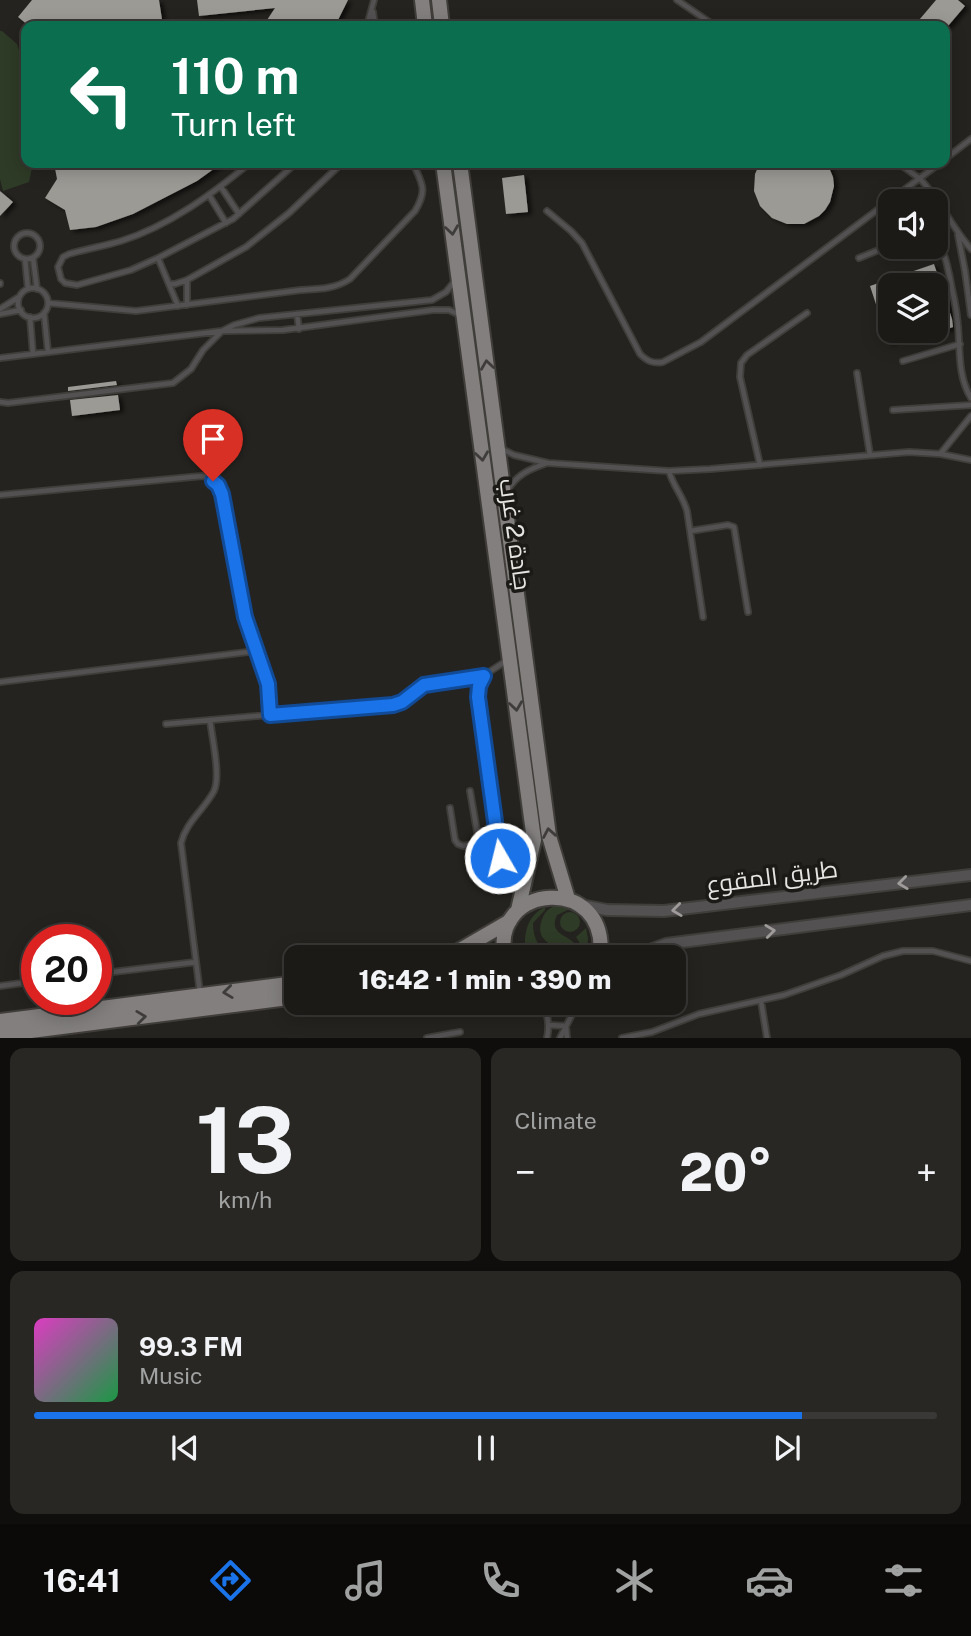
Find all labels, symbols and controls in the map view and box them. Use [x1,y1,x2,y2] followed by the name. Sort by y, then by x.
[171,47,299,105] text: 110 m
[56,49,147,140] icon: left
[171,106,296,143] text: Turn left
[878,189,948,343] map controls
[878,189,948,259] button: sound
[444,225,459,236] one-way arrow
[878,273,948,343] button: layers
[480,359,495,371] one-way arrow
[183,409,243,481] pin
[194,420,232,458] icon: arrive
[475,450,490,462] one-way arrow
[494,476,538,592] street label: جادة 2 غرب
[508,700,523,712] one-way arrow
[463,821,537,895] position arrow
[542,827,557,839] one-way arrow
[705,854,840,901] street label: طريق المقوع
[897,876,909,891] one-way arrow
[671,902,683,917] one-way arrow
[21,924,112,1015] speed limit sign: 20
[764,924,775,939] one-way arrow
[359,964,611,995] text: 16:42 · 1 min · 390 m
[222,984,234,999] one-way arrow
[135,1010,146,1025] one-way arrow
[196,1087,295,1193] text: 13
[515,1107,597,1134] text: Climate
[679,1142,772,1203] text: 20°
[515,1150,536,1195] text: −
[916,1150,937,1195] text: +
[218,1186,272,1213] text: km/h
[139,1331,243,1362] text: 99.3 FM
[139,1362,203,1389] text: Music
[166,1429,204,1467] icon: previous
[467,1429,505,1467] icon: pause
[768,1429,806,1467] icon: next
[206,1556,255,1605] icon: directions
[341,1556,390,1605] icon: music
[476,1556,525,1605] icon: phone
[610,1556,659,1605] icon: climate
[745,1556,794,1605] icon: car
[879,1556,928,1605] icon: filters
[43,1562,121,1599] text: 16:41

